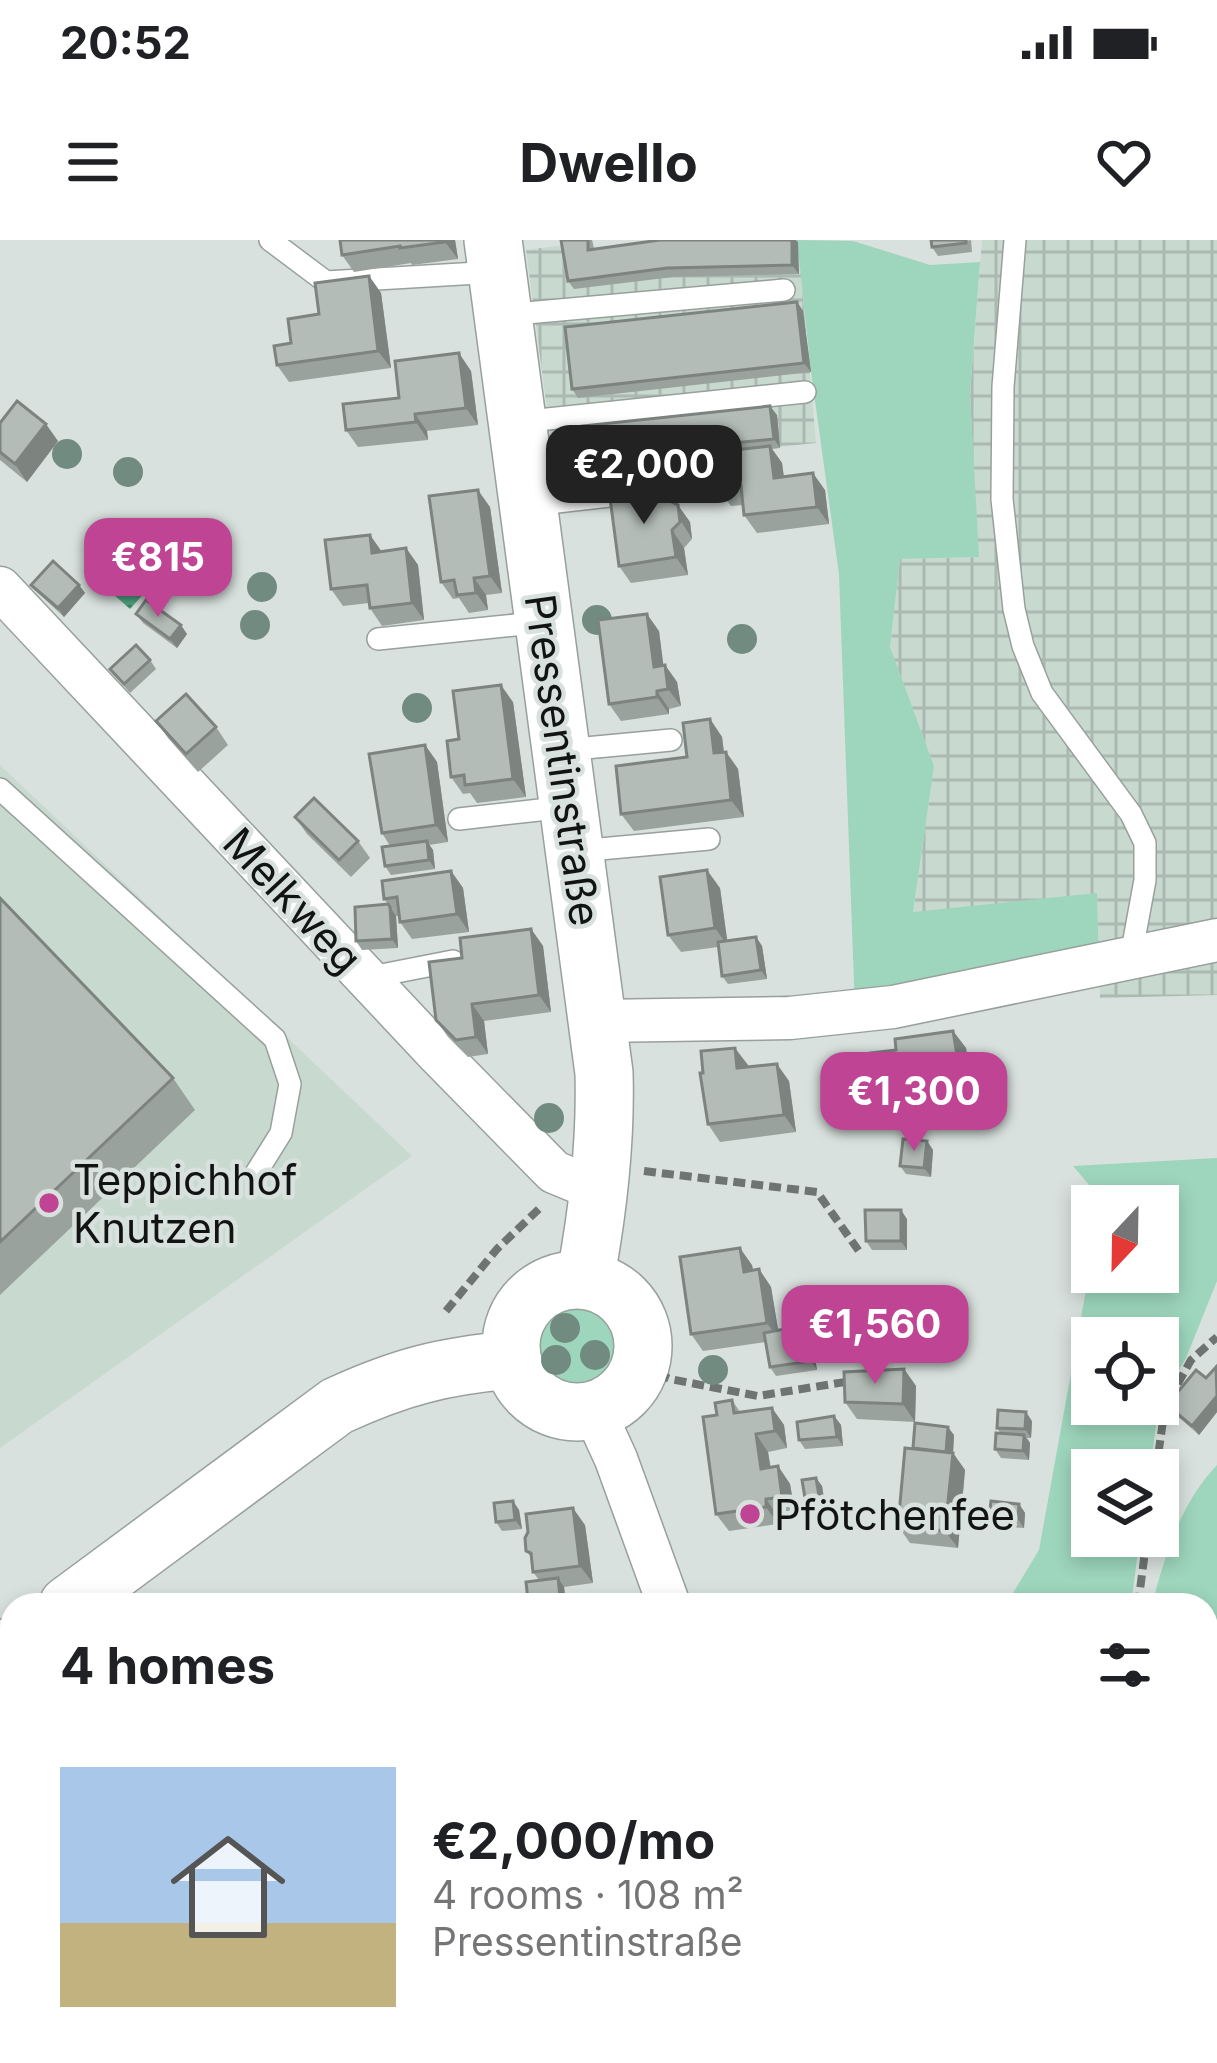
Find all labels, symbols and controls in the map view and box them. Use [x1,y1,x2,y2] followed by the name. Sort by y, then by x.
[60,15,191,70] text: 20:52
[60,129,126,195] icon: menu
[1091,129,1157,195] icon: heart
[519,130,698,195] text: Dwello
[546,425,742,527] pin: €2,000
[573,440,715,487] text: €2,000
[87,518,229,620] pin: €815
[111,533,205,580] text: €815
[514,591,612,929] street label: Pressentinstraße
[213,817,373,983] street label: Melkweg
[816,1052,1012,1154] pin: €1,300
[847,1067,981,1114] text: €1,300
[73,1154,297,1253] place label: Teppichhof Knutzen
[1071,1185,1179,1293] north arrow
[1071,1185,1179,1557] map controls
[36,1190,62,1216] marker: Teppichhof Knutzen
[777,1285,973,1387] pin: €1,560
[809,1300,941,1347] text: €1,560
[1071,1317,1179,1425] button: locate
[1071,1449,1179,1557] button: layers
[774,1489,1015,1540] place label: Pfötchenfee
[737,1501,763,1527] marker: Pfötchenfee
[1092,1632,1158,1698] icon: filters
[60,1635,275,1696] text: 4 homes
[432,1810,715,1871] text: €2,000/mo
[156,1815,300,1959] icon: home
[432,1871,744,1918] text: 4 rooms · 108 m²
[432,1918,743,1965] text: Pressentinstraße

